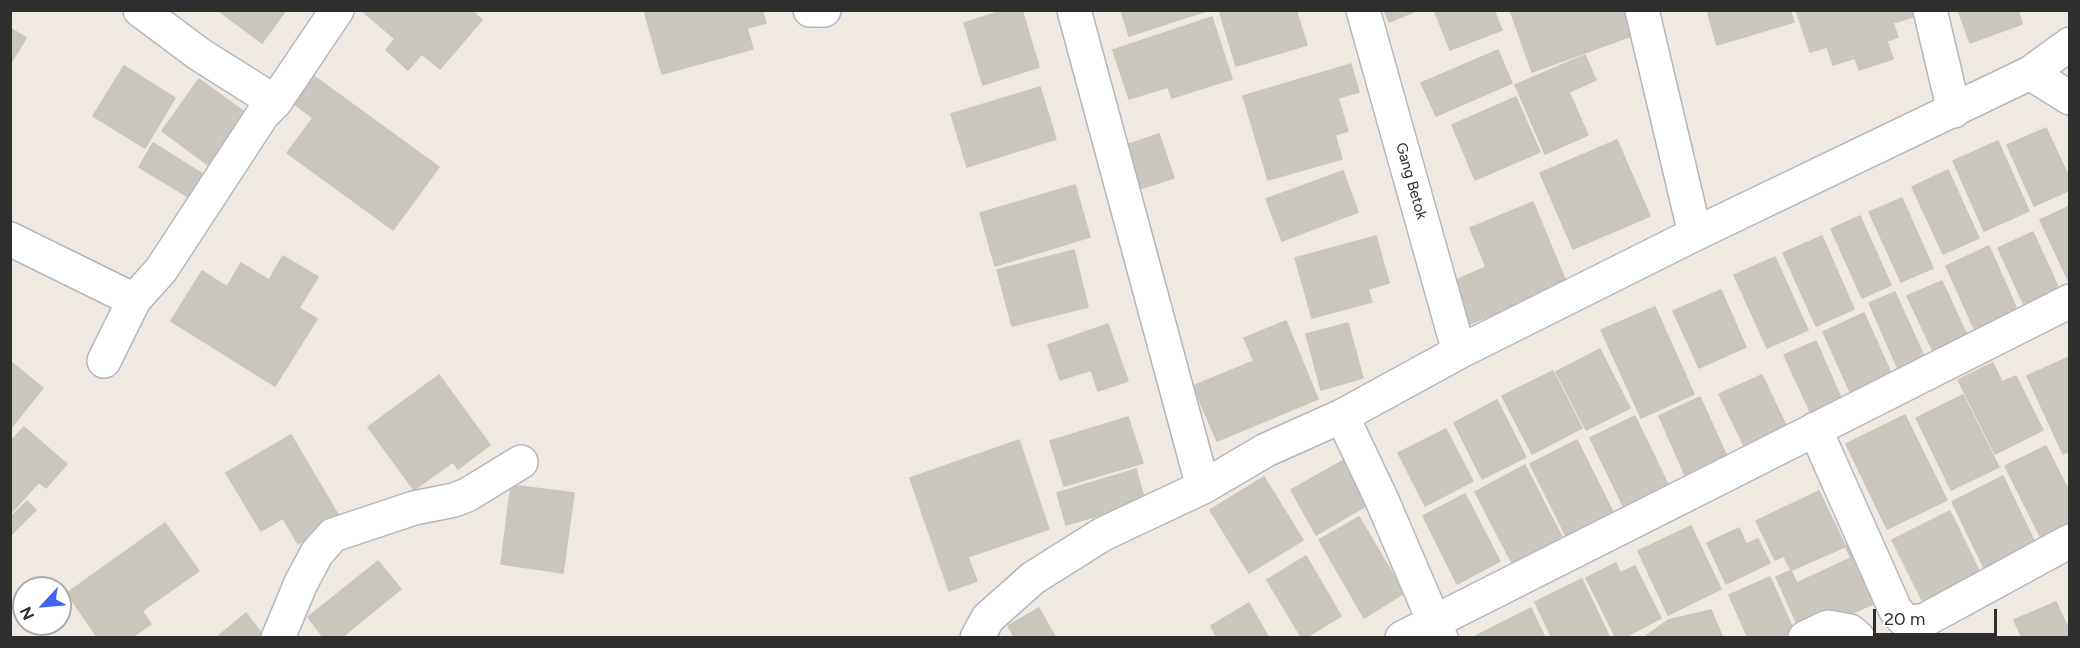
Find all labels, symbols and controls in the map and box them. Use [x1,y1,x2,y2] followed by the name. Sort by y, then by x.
[1391,141,1431,221] street label: Gang Betok
[12,576,72,636] north arrow
[1876,597,2000,635] scale bar
[16,604,38,623] text: N
[1884,608,1925,630] text: 20 m

